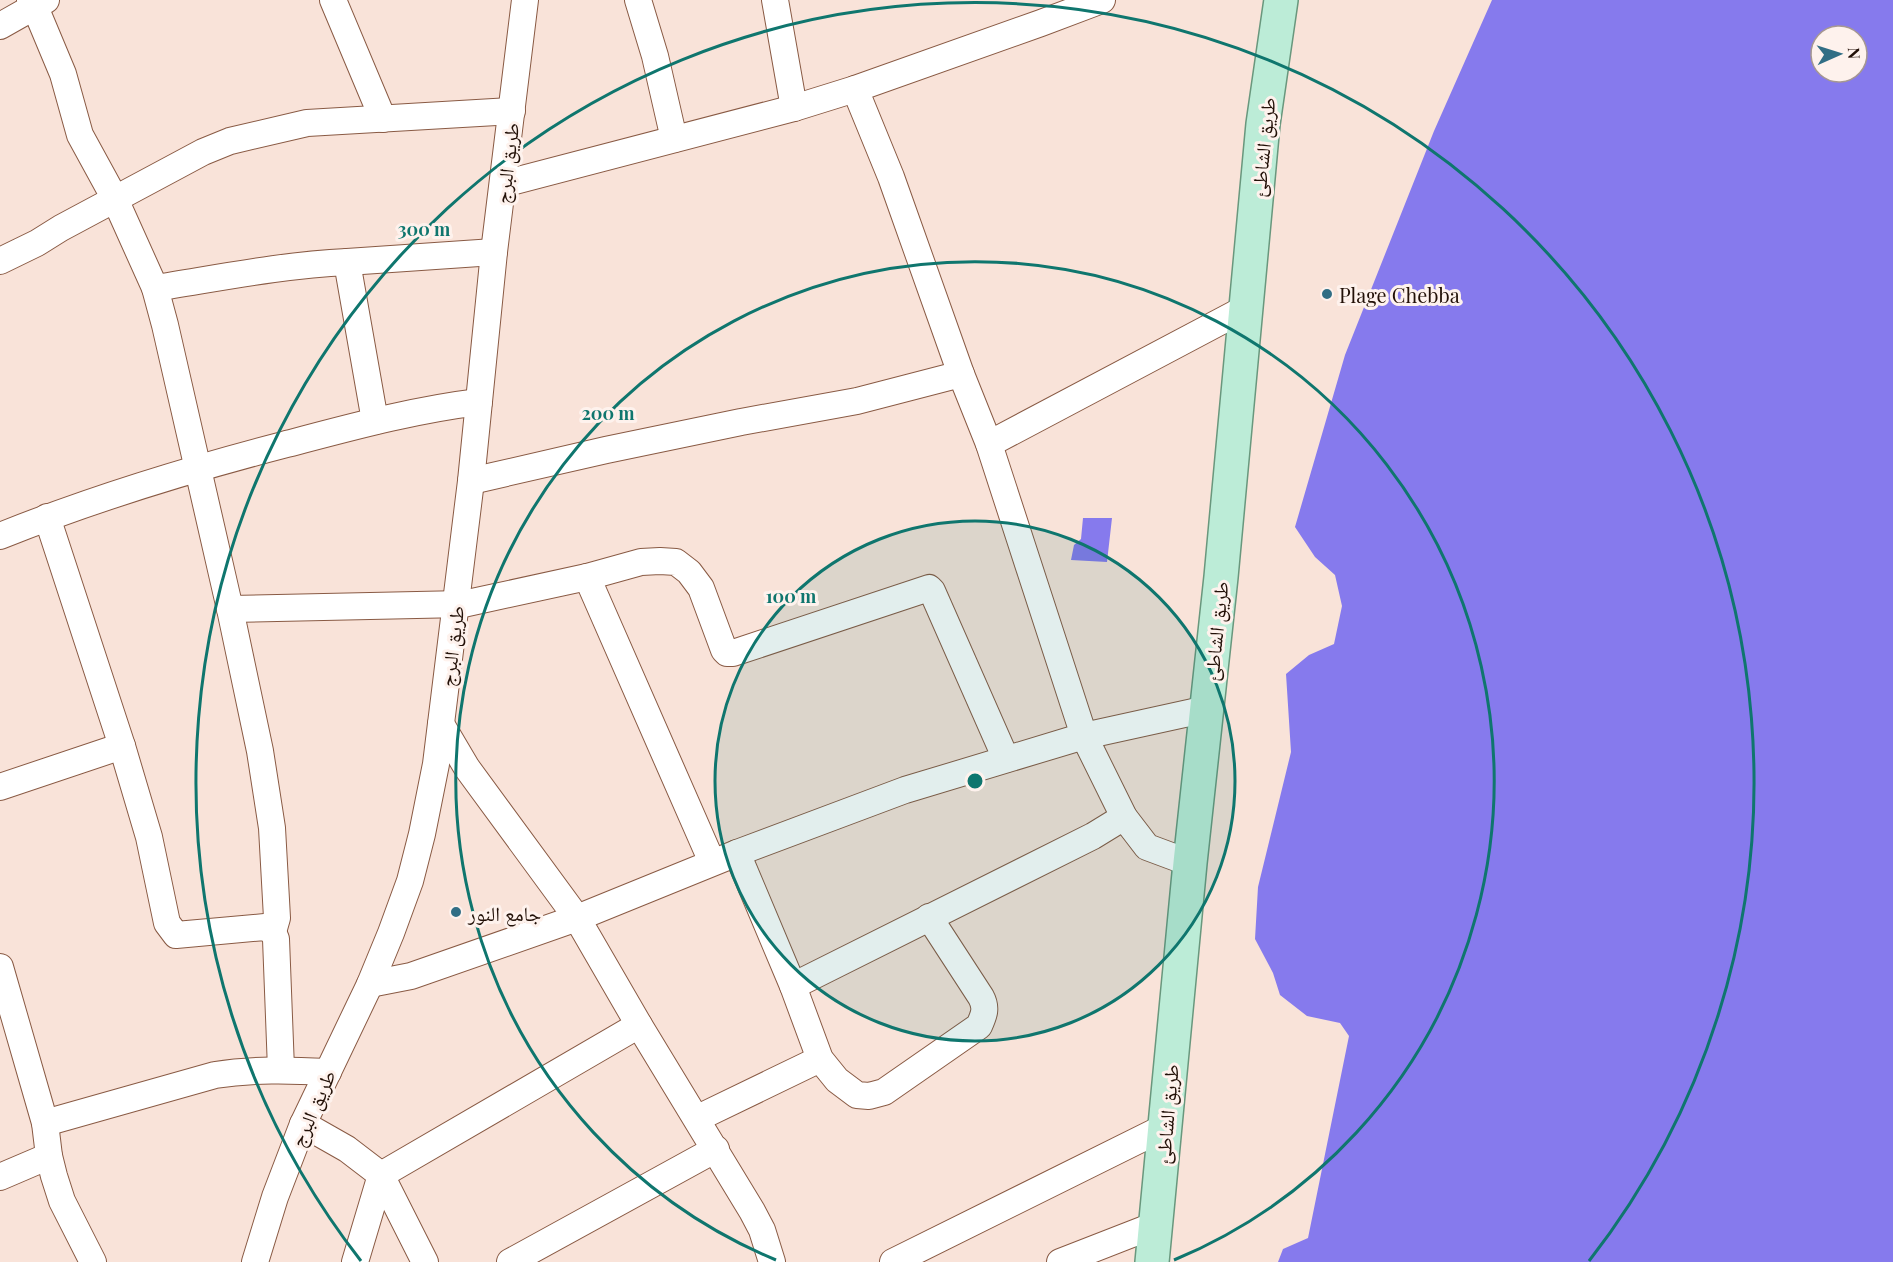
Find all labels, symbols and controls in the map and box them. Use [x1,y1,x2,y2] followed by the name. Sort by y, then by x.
[1809,24,1869,84] north arrow
[1844,47,1865,60] text: N
[1243,96,1281,198] street label: طريق الشاطئ
[488,121,525,205] street label: طريق البرج
[398,217,451,241] text: 300 m
[1339,281,1460,308] place label: Plage Chebba
[1320,287,1334,301] marker: Plage Chebba
[581,401,635,425] text: 200 m
[1196,580,1234,682] street label: طريق الشاطئ
[766,584,817,608] text: 100 m
[433,604,470,688] street label: طريق البرج
[965,771,985,791] centre of rings
[467,899,542,927] place label: جامع النور
[449,905,463,919] marker: جامع النور
[1148,1063,1184,1165] street label: طريق الشاطئ
[283,1065,342,1151] street label: طريق البرج

